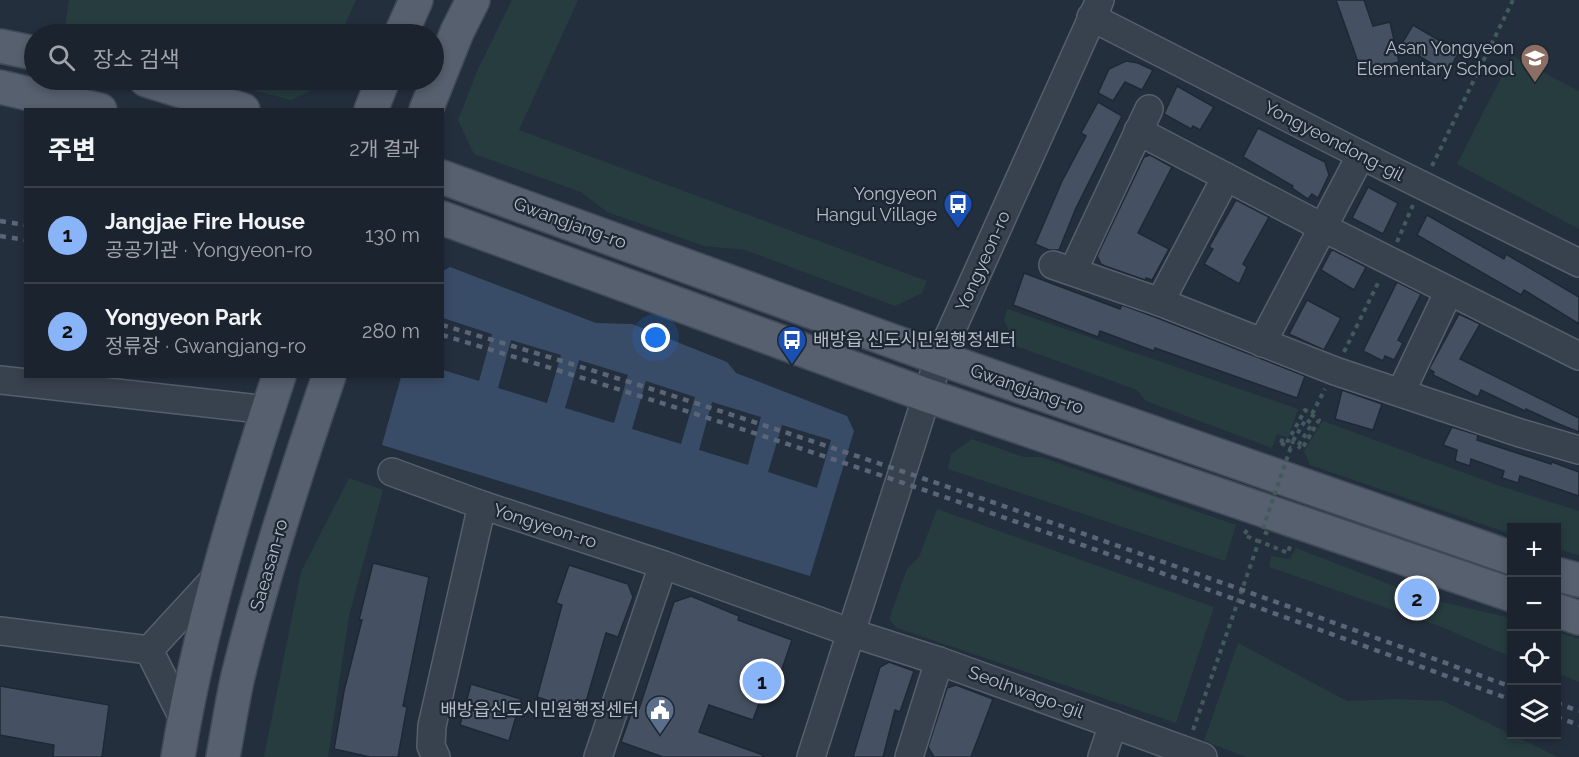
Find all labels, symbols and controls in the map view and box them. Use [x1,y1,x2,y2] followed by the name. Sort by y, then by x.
[24,24,444,90] search box
[1356,37,1514,79] place label: Asan Yongyeon Elementary School
[45,41,78,74] icon: search
[1519,42,1551,84] school or university icon: Asan Yongyeon Elementary School
[93,46,180,72] text: 장소 검색
[1261,96,1408,185] street label: Yongyeondong-gil
[48,135,96,165] text: 주변
[349,137,420,161] text: 2개 결과
[816,183,937,225] place label: Yongyeon Hangul Village
[942,188,974,230] bus stop icon: Yongyeon Hangul Village
[511,192,630,253] street label: Gwangjang-ro
[951,207,1014,314] street label: Yongyeon-ro
[105,208,305,234] text: Jangjae Fire House
[63,223,72,247] text: 1
[365,223,420,247] text: 130 m
[105,238,313,262] text: 공공기관 · Yongyeon-ro
[105,304,262,330] text: Yongyeon Park
[62,319,73,343] text: 2
[362,319,420,343] text: 280 m
[641,323,670,352] your location
[776,324,808,366] bus stop icon: 배방읍 신도시민원행정센터
[813,329,1016,350] place label: 배방읍 신도시민원행정센터
[105,334,306,358] text: 정류장 · Gwangjang-ro
[968,359,1087,418] street label: Gwangjang-ro
[491,499,600,552] street label: Yongyeon-ro
[245,516,292,613] street label: Saeasan-ro
[1507,523,1561,739] map controls
[1507,523,1561,577] button: +
[1398,576,1436,620] pin: 2
[1507,577,1561,631] button: −
[1507,631,1561,685] button: locate
[742,658,782,704] pin: 1
[966,661,1087,722] street label: Seolhwago-gil
[1507,685,1561,739] button: layers
[644,694,676,736] public building icon: 배방읍신도시민원행정센터
[440,699,639,720] place label: 배방읍신도시민원행정센터

